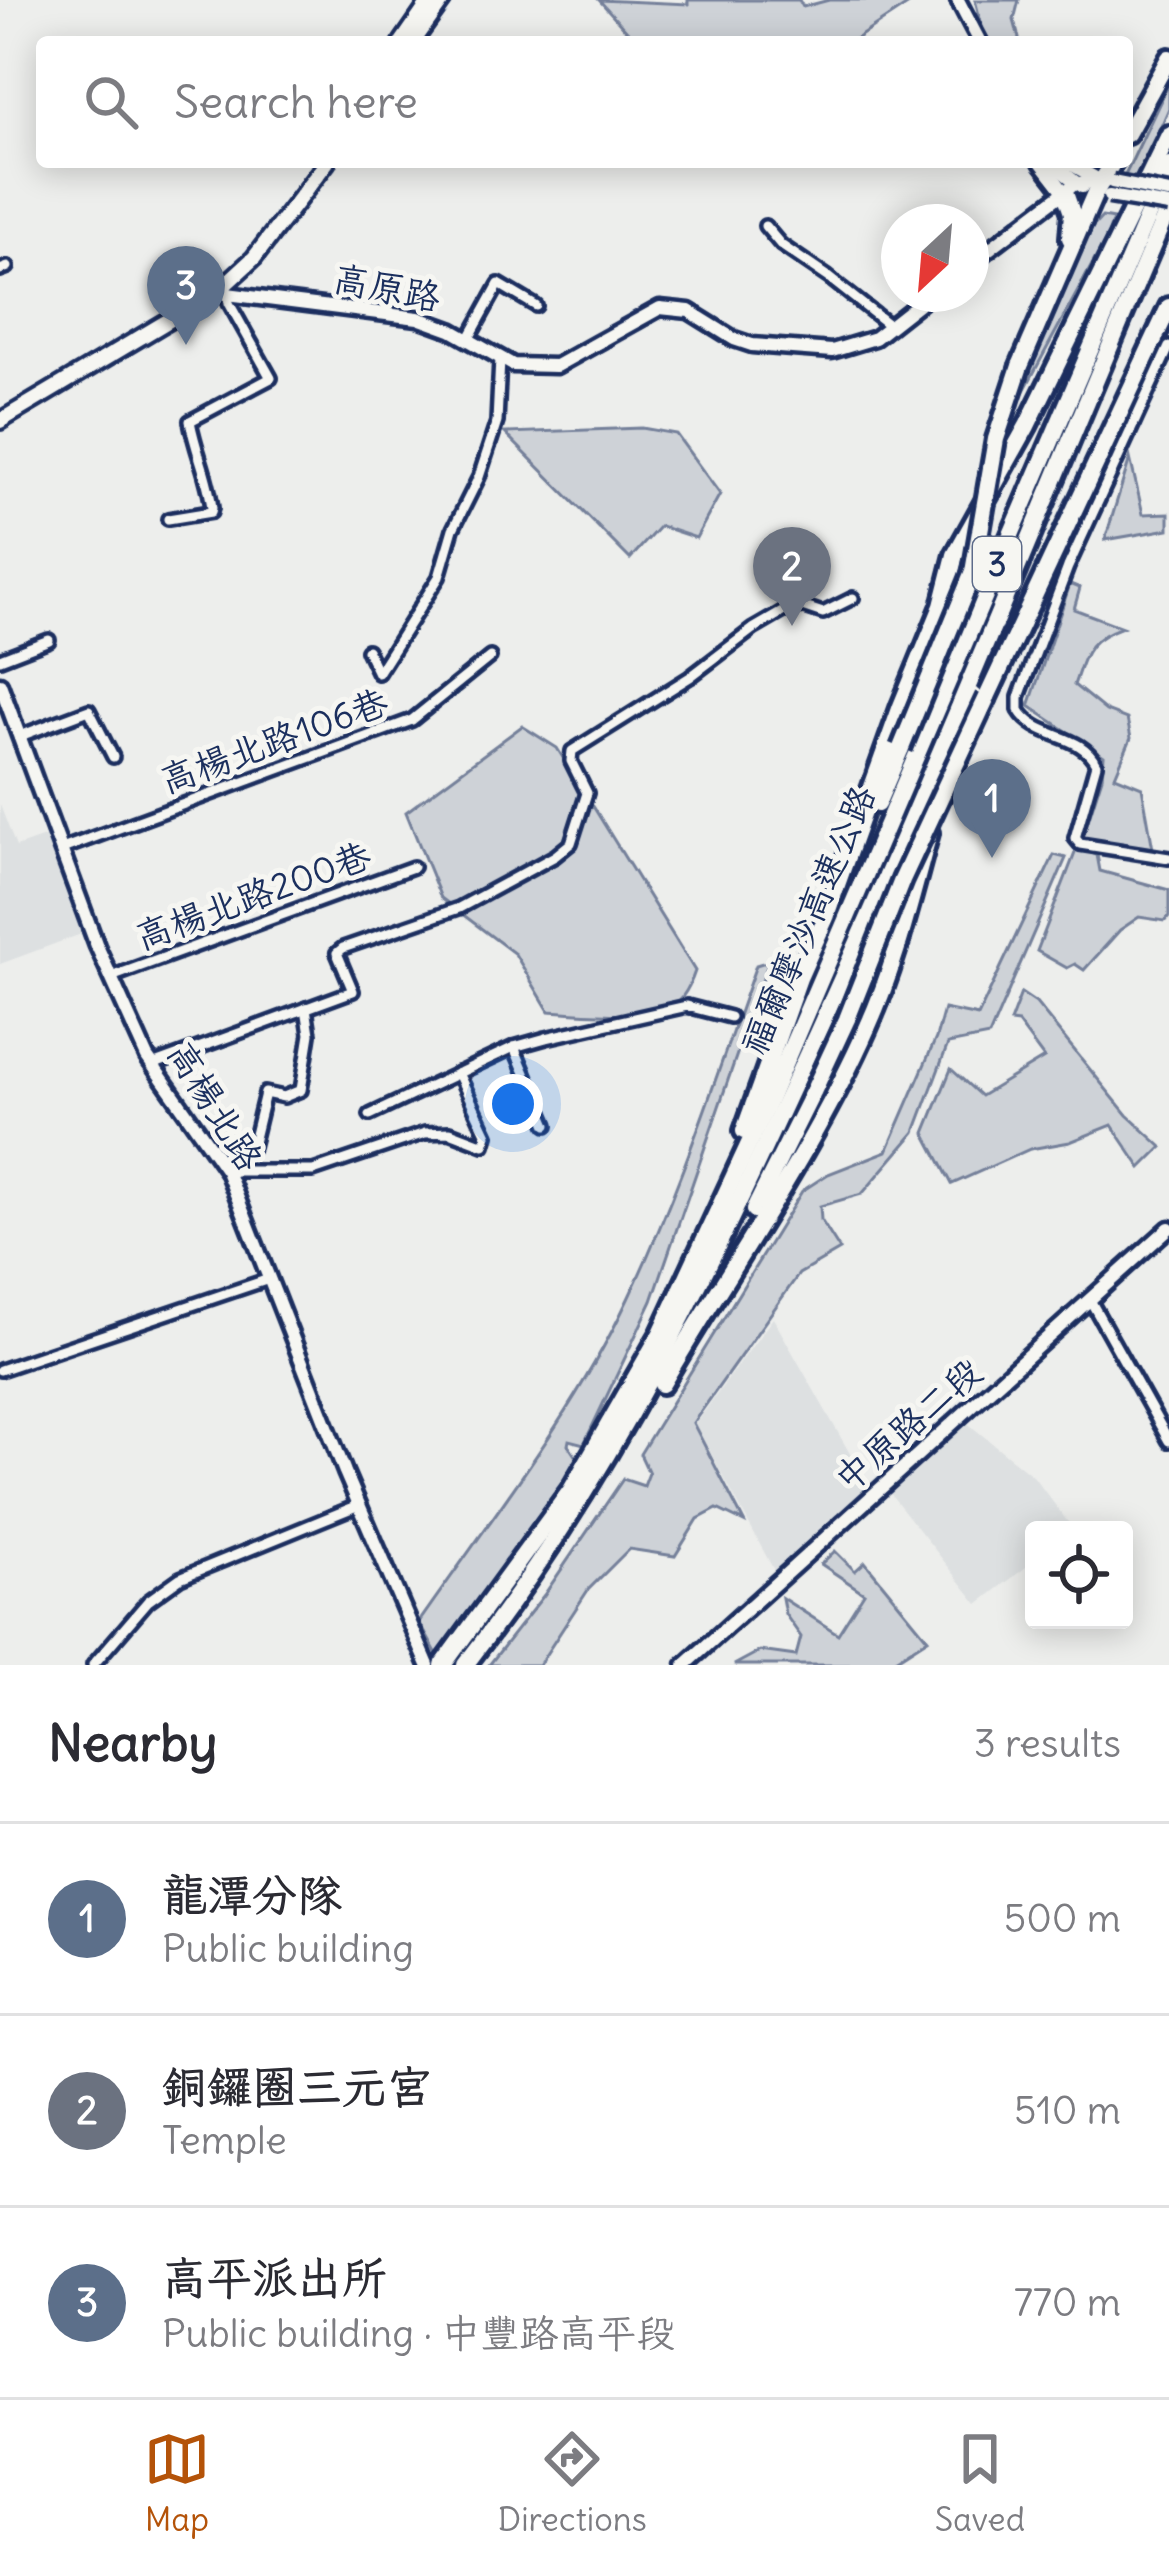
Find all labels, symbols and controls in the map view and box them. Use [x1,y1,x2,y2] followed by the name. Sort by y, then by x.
[36,36,1133,168] search box
[78,69,144,135] icon: search
[174,74,418,130] text: Search here
[881,204,989,312] north arrow
[147,246,225,345] pin: 3
[330,256,444,320] street label: 高原路
[753,527,831,626] pin: 2
[973,537,1021,591] road number: 3
[154,679,394,803] street label: 高楊北路106巷
[953,759,1031,858] pin: 1
[731,779,885,1061] street label: 福爾摩沙高速公路
[129,833,377,959] street label: 高楊北路200巷
[158,1033,272,1179] street label: 高楊北路
[483,1074,543,1134] your location
[825,1349,991,1501] street label: 中原路二段
[1025,1521,1133,1629] map controls
[1025,1521,1133,1629] button: locate
[48,1711,217,1775] text: Nearby
[974,1719,1121,1768] text: 3 results
[162,1867,342,1923] text: 龍潭分隊
[79,1894,95,1943] text: 1
[1004,1894,1121,1943] text: 500 m
[162,1924,414,1973] text: Public building
[162,2059,432,2115] text: 銅鑼圈三元宮
[76,2086,98,2135] text: 2
[1014,2086,1121,2135] text: 510 m
[162,2116,287,2165] text: Temple
[162,2250,387,2306] text: 高平派出所
[76,2278,98,2327] text: 3
[1014,2278,1121,2327] text: 770 m
[162,2309,675,2358] text: Public building · 中豐路高平段
[144,2426,210,2540] tab: Map
[498,2426,647,2540] tab: Directions
[935,2426,1025,2540] tab: Saved

